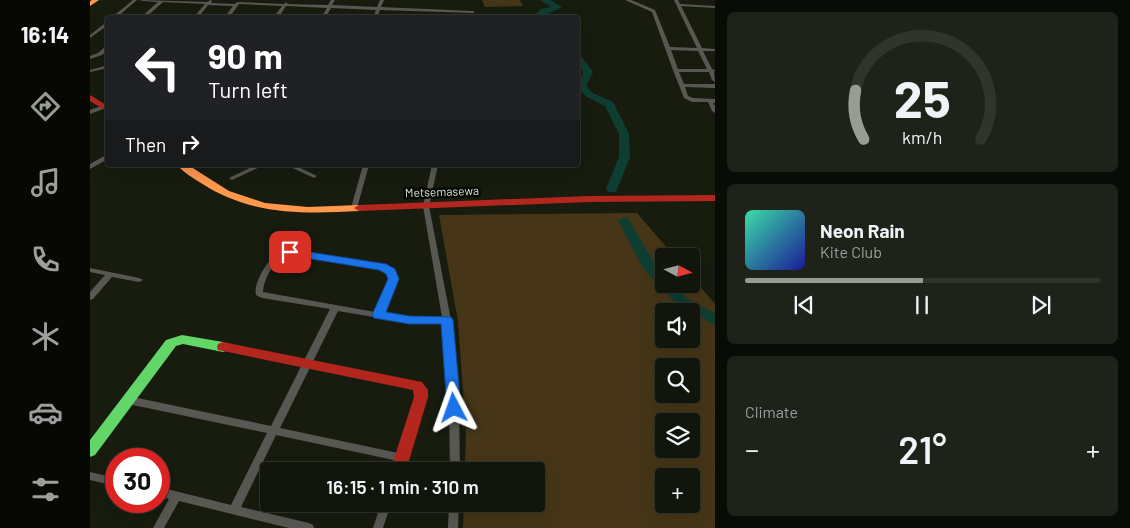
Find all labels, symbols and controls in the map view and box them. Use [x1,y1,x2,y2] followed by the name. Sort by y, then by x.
[21,21,69,47] text: 16:14
[208,34,283,76] text: 90 m
[125,35,190,100] icon: left
[894,66,951,128] text: 25
[208,76,288,102] text: Turn left
[28,89,63,124] icon: directions
[902,126,943,148] text: km/h
[176,130,204,158] icon: right
[125,133,166,156] text: Then
[28,165,63,200] icon: music
[405,183,479,199] street label: Metsemasewa
[820,219,905,242] text: Neon Rain
[269,231,311,273] pin
[276,238,304,266] icon: arrive
[28,242,63,277] icon: phone
[820,242,882,261] text: Kite Club
[655,248,700,292] north arrow
[655,248,700,513] map controls
[790,291,818,319] icon: previous
[908,291,936,319] icon: pause
[1027,291,1055,319] icon: next
[655,303,700,348] button: sound
[28,319,63,354] icon: climate
[655,358,700,403] button: search
[427,381,479,433] position arrow
[28,395,63,430] icon: car
[745,402,798,421] text: Climate
[655,413,700,458] button: layers
[898,426,947,472] text: 21°
[745,432,759,466] text: −
[1086,432,1100,466] text: +
[105,448,170,513] speed limit sign: 30
[655,468,700,513] button: +
[28,472,63,507] icon: filters
[326,475,479,498] text: 16:15 · 1 min · 310 m

